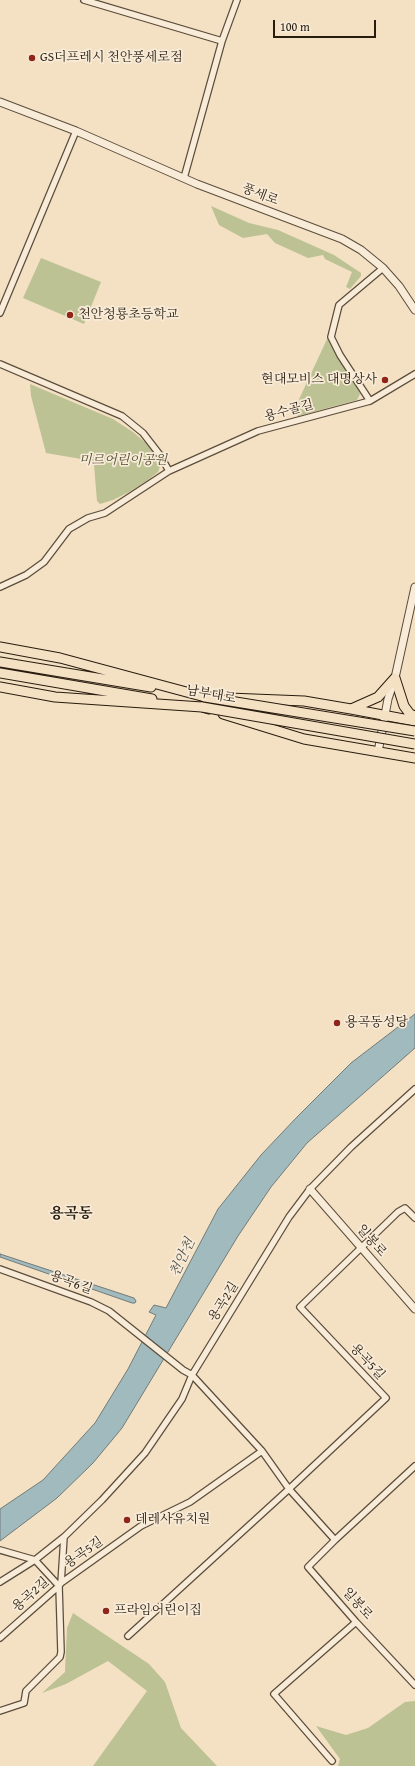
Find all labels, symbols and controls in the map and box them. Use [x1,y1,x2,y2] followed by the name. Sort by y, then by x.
[275,12,378,38] scale bar
[280,18,310,35] text: 100 m
[40,50,182,66] place label: GS더프레시 천안풍세로점
[27,53,37,63] marker: GS더프레시 천안풍세로점
[240,181,280,209] street label: 풍세로
[78,307,178,323] place label: 천안청룡초등학교
[65,310,75,320] marker: 천안청룡초등학교
[261,372,377,388] place label: 현대모비스 대명상사
[380,375,390,385] marker: 현대모비스 대명상사
[263,397,315,425] street label: 용수골길
[79,453,167,469] park label: 미르어린이공원
[185,683,237,707] street label: 남부대로
[345,1015,408,1031] place label: 용곡동성당
[332,1018,342,1028] marker: 용곡동성당
[49,1205,93,1223] district label: 용곡동
[353,1222,389,1260] street label: 일봉로
[167,1236,199,1280] water label: 천안천
[48,1268,94,1298] street label: 용곡6길
[206,1279,242,1325] street label: 용곡2길
[346,1341,388,1383] street label: 용곡5길
[135,1512,210,1528] place label: 데레사유치원
[122,1515,132,1525] marker: 데레사유치원
[62,1534,106,1572] street label: 용곡5길
[9,1575,53,1615] street label: 용곡2길
[339,1585,375,1623] street label: 일봉로
[114,1603,202,1619] place label: 프라임어린이집
[101,1606,111,1616] marker: 프라임어린이집

